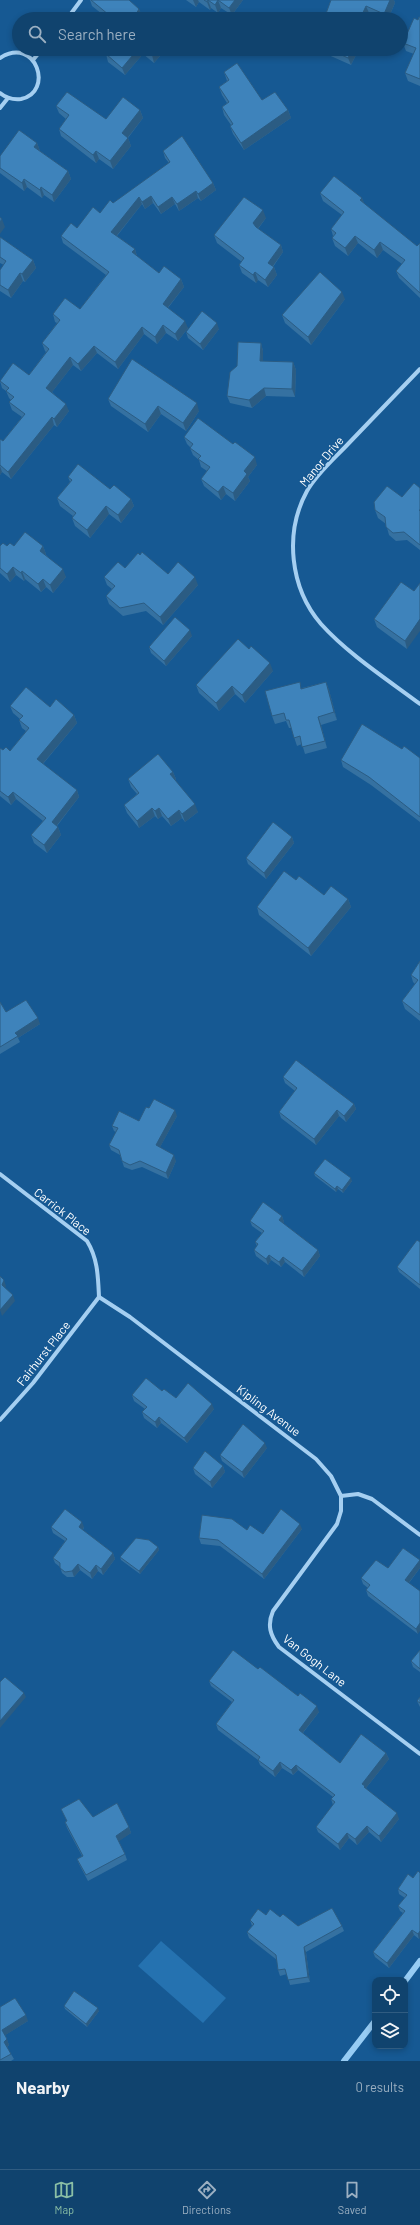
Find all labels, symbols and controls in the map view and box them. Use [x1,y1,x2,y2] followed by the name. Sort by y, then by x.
[12,12,408,56] search box
[26,23,48,45] icon: search
[58,25,136,43] text: Search here
[296,433,346,489] street label: Manor Drive
[32,1184,94,1238] street label: Carrick Place
[13,1318,73,1388] street label: Fairhurst Place
[234,1381,304,1439] street label: Kipling Avenue
[281,1631,349,1689] street label: Van Gogh Lane
[372,1977,408,2049] map controls
[372,1977,408,2013] button: locate
[372,2013,408,2049] button: layers
[16,2077,70,2097] text: Nearby
[355,2079,404,2095] text: 0 results
[53,2179,75,2216] tab: Map
[182,2179,231,2216] tab: Directions
[338,2179,367,2216] tab: Saved

